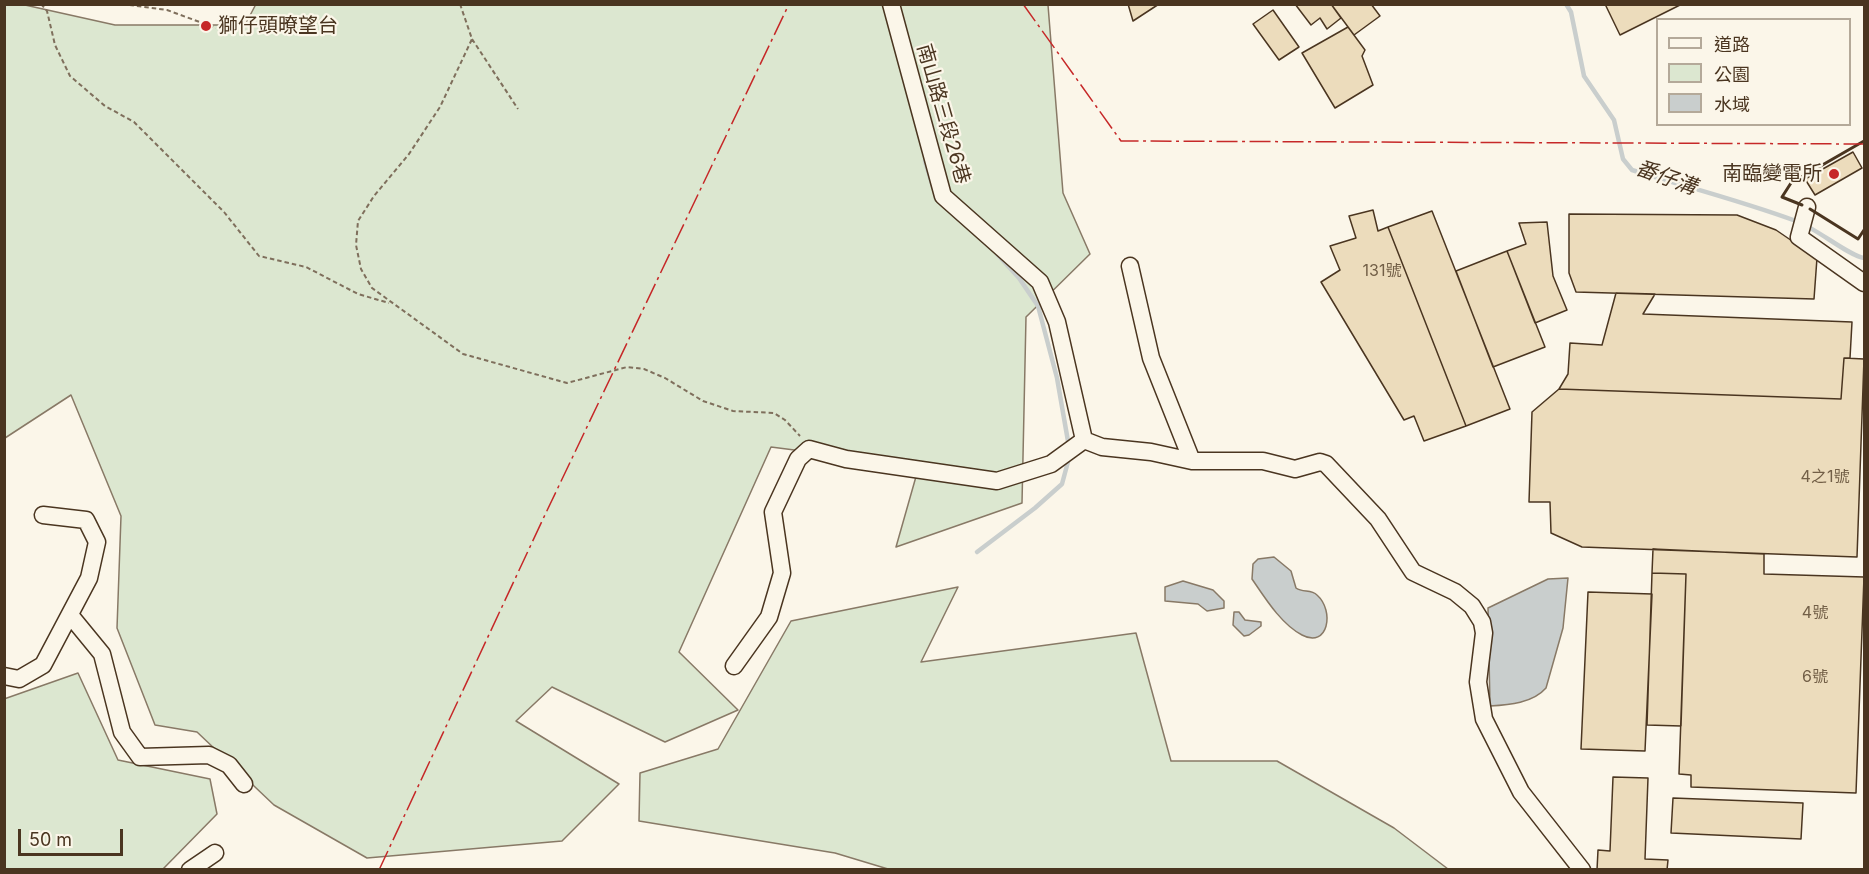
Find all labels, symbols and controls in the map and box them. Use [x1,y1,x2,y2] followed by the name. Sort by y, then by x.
[218,14,338,38] place label: 獅仔頭暸望台
[1656,18,1851,126] legend
[199,19,213,33] marker: 獅仔頭暸望台
[1714,34,1750,55] text: 道路
[912,41,974,187] street label: 南山路三段26巷
[1714,64,1750,85] text: 公園
[1714,94,1750,115] text: 水域
[1632,155,1700,201] water label: 番仔溝
[1722,162,1822,186] place label: 南臨變電所
[1827,167,1841,181] marker: 南臨變電所
[1363,261,1401,281] house number: 131號
[1801,467,1849,487] house number: 4之1號
[1802,603,1828,623] house number: 4號
[1802,667,1828,687] house number: 6號
[21,817,126,855] scale bar
[29,829,72,850] text: 50 m

